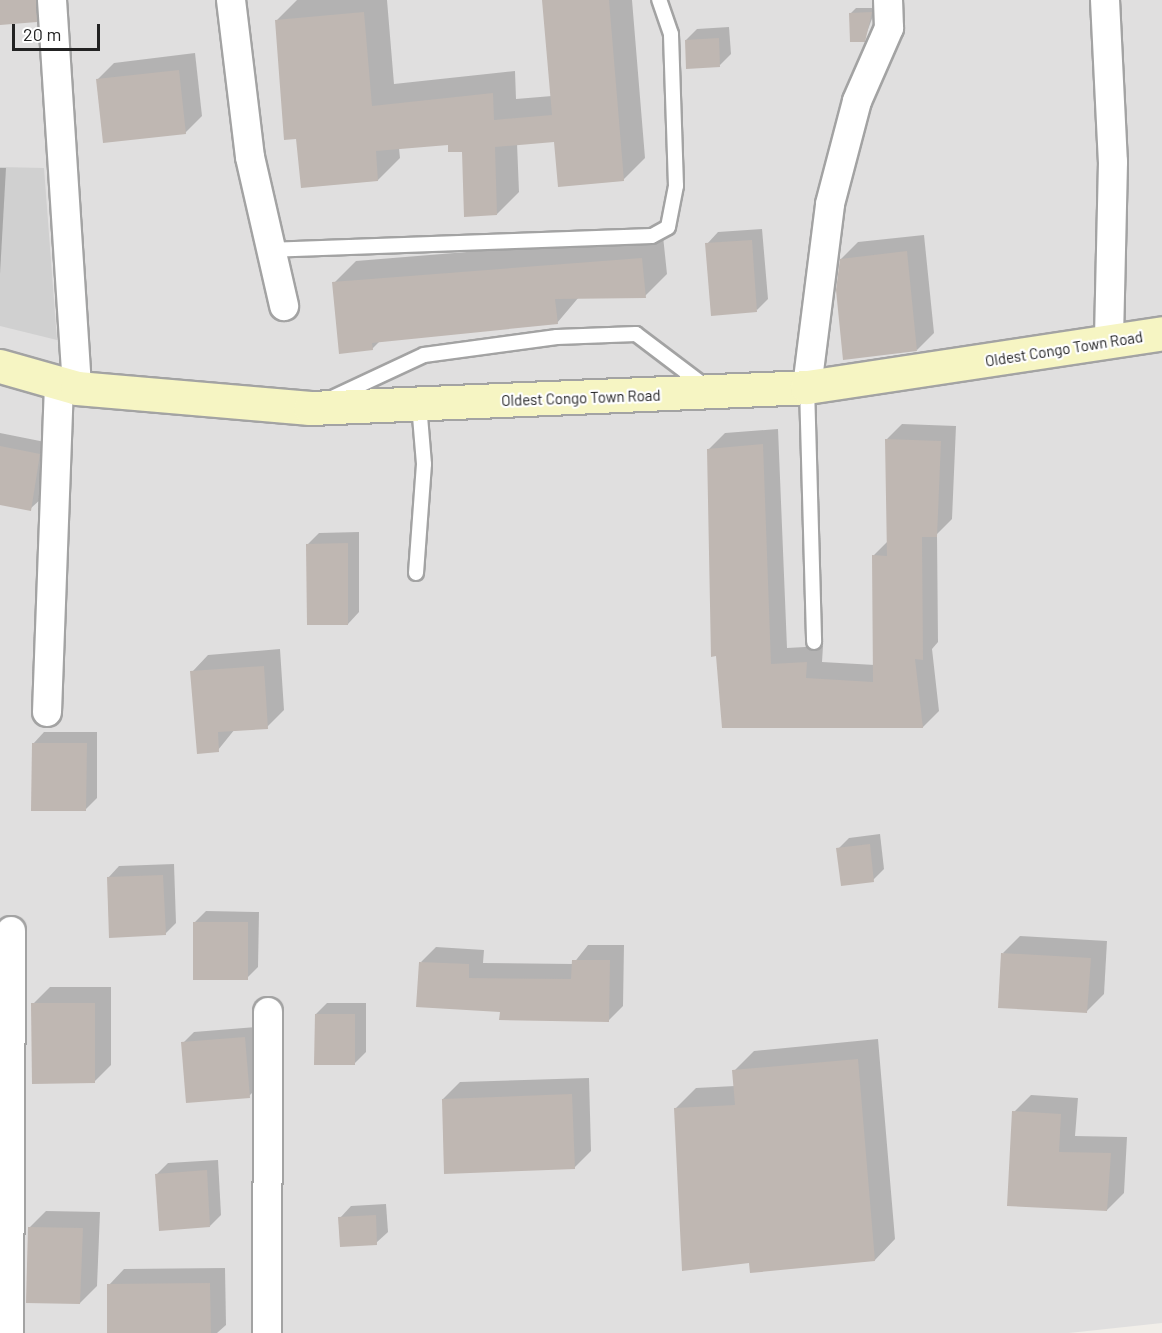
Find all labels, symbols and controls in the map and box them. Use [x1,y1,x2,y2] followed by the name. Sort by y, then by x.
[15,12,104,50] scale bar
[23,23,61,45] text: 20 m
[984,328,1144,370] street label: Oldest Congo Town Road
[501,386,661,410] street label: Oldest Congo Town Road

